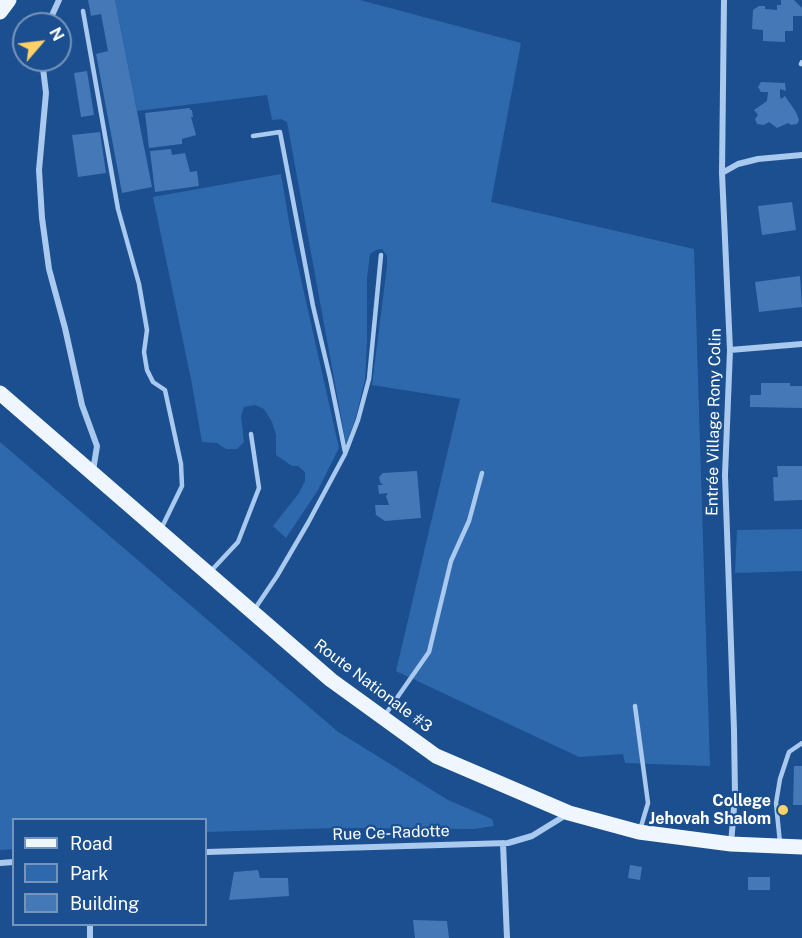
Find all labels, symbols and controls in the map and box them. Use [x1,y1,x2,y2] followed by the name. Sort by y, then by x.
[12,12,72,72] north arrow
[45,24,68,44] text: N
[703,328,725,516] street label: Entrée Village Rony Colin
[310,635,436,737] street label: Route Nationale #3
[649,791,771,829] place label: College Jehovah Shalom
[776,803,790,817] marker: College Jehovah Shalom
[12,818,207,926] legend
[332,821,450,845] street label: Rue Ce-Radotte
[70,833,113,854] text: Road
[70,863,108,884] text: Park
[70,893,139,914] text: Building

